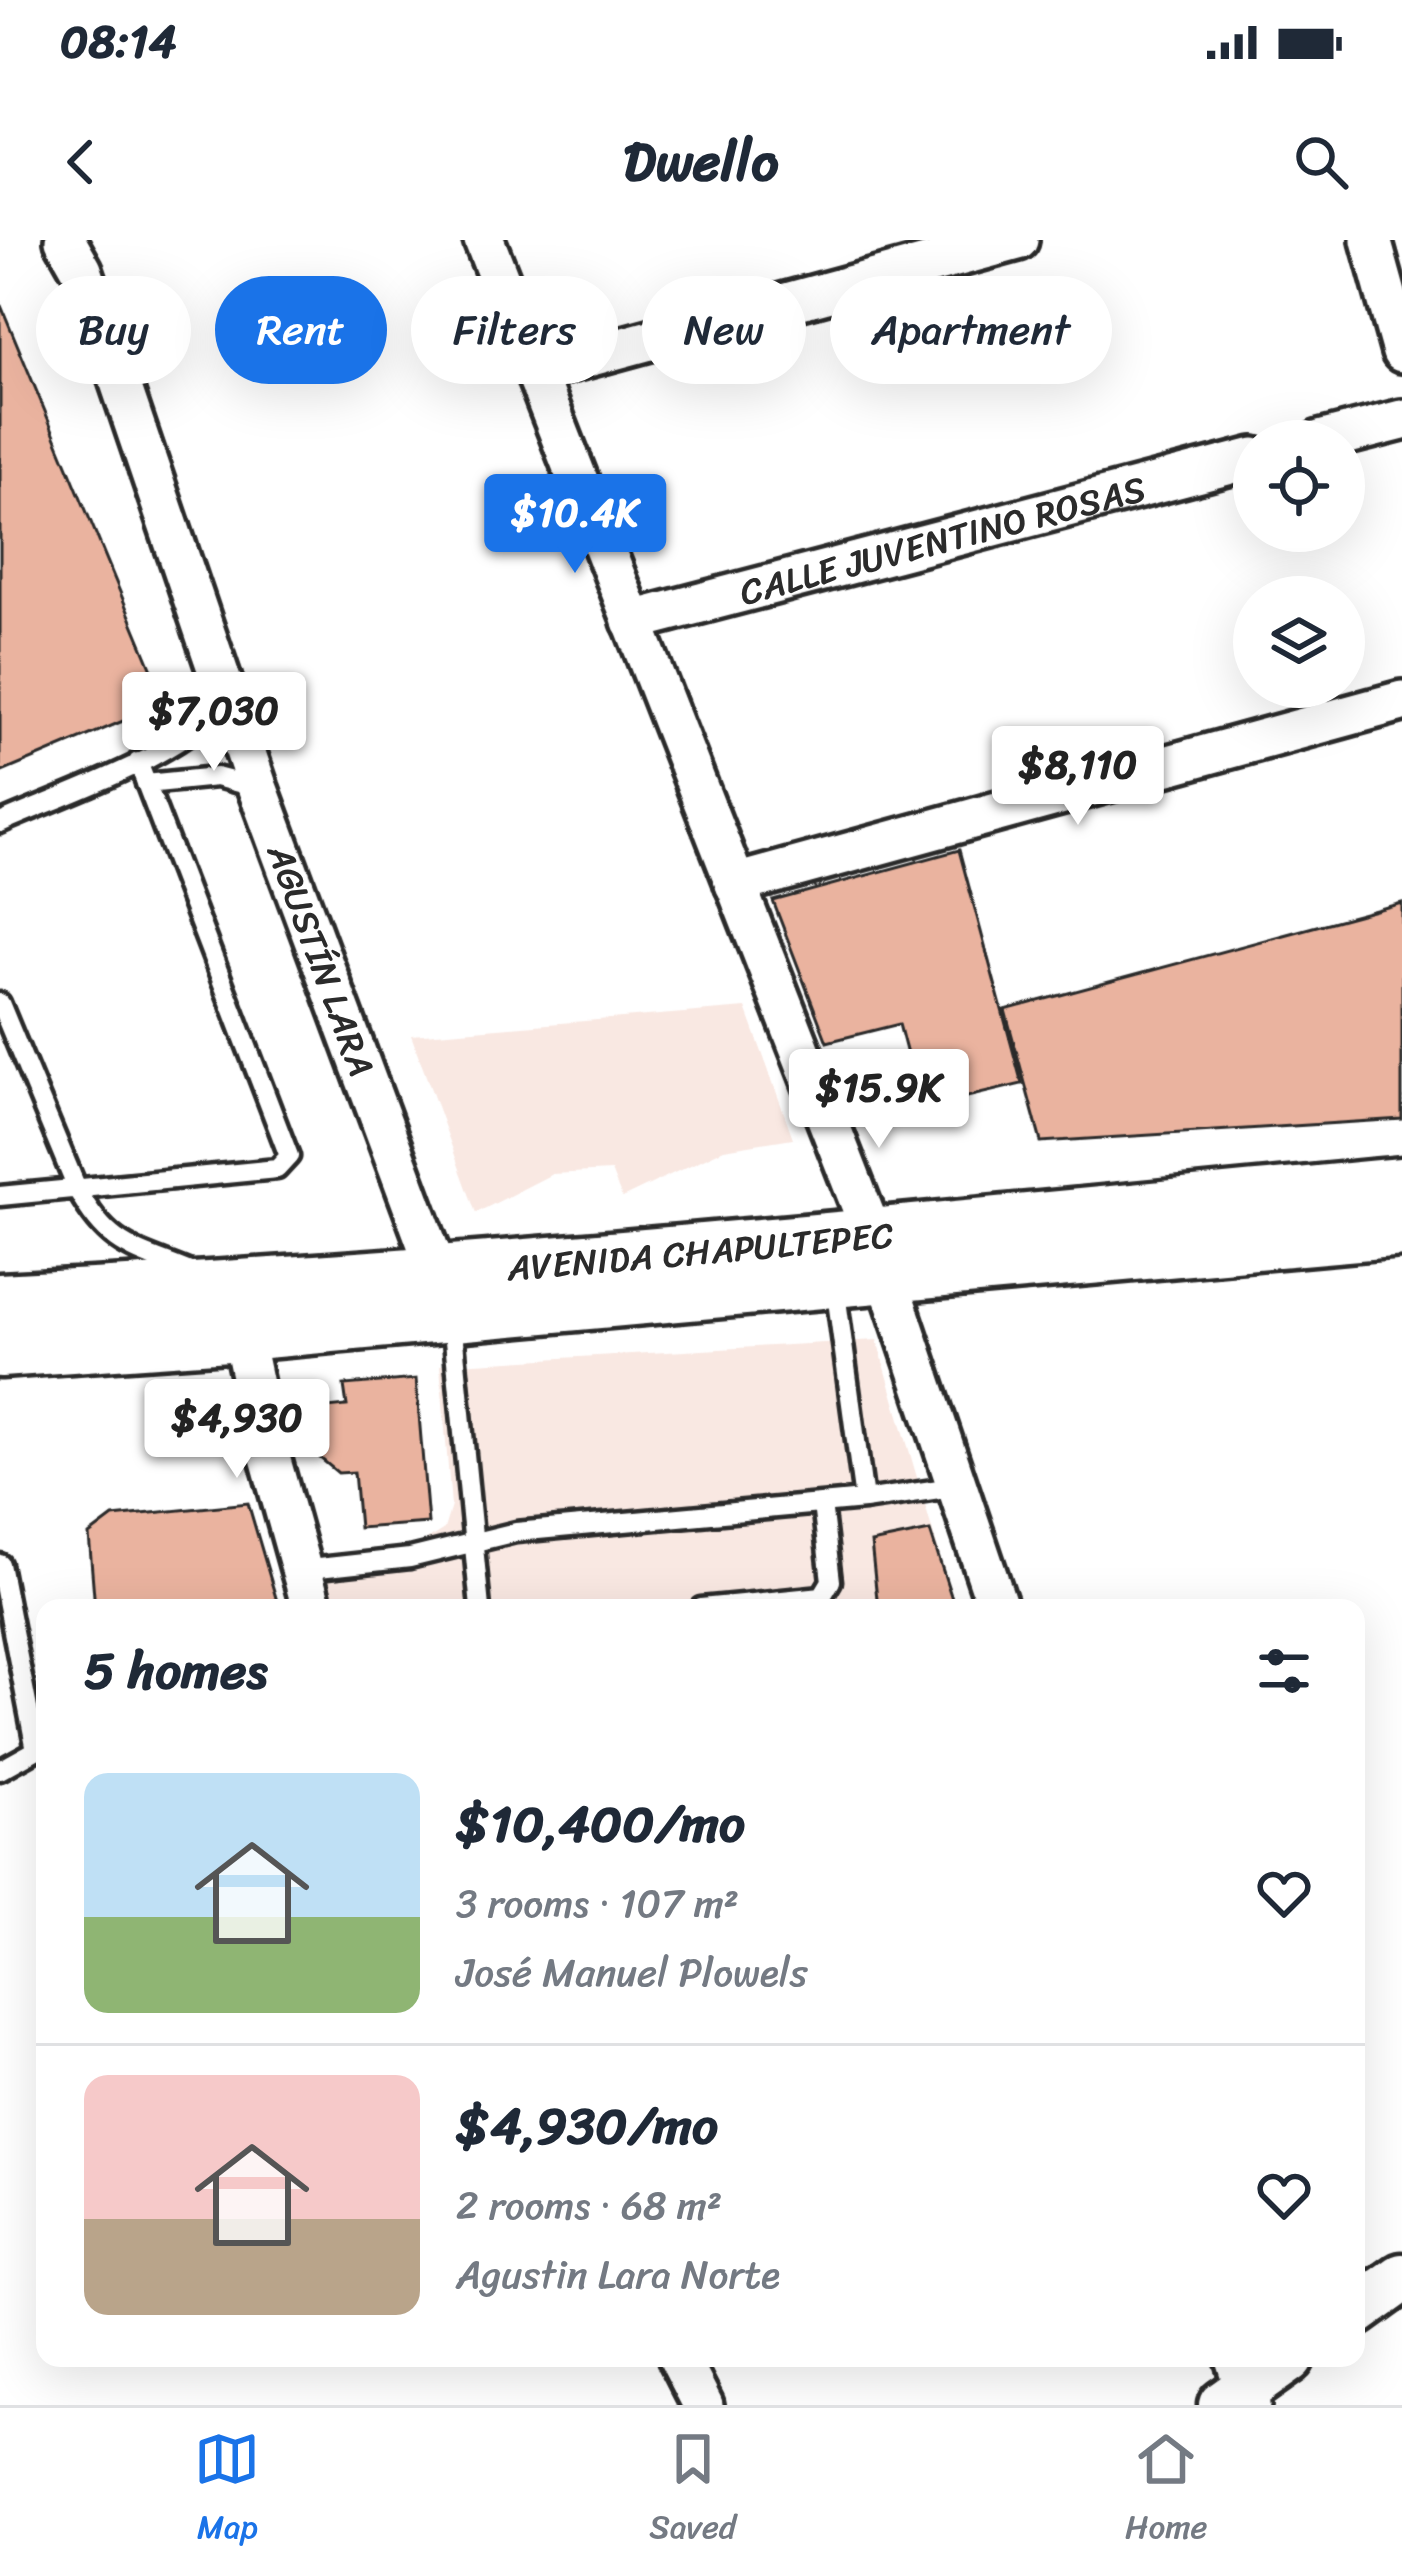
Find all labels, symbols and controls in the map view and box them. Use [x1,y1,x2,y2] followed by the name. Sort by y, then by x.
[60,2,177,82] text: 08:14
[623,114,779,210] text: Dwello
[48,129,114,195] icon: back
[1288,129,1354,195] icon: search
[36,276,191,384] chip: Buy
[215,276,387,384] chip: Rent
[411,276,618,384] chip: Filters
[642,276,806,384] chip: New
[830,276,1112,384] chip: Apartment
[1233,420,1365,708] map controls
[1233,420,1365,552] button: locate
[733,457,1153,624] street label: CALLE JUVENTINO ROSAS
[477,474,673,576] pin: $10.4K
[511,478,639,547] text: $10.4K
[1233,576,1365,708] button: layers
[116,672,312,774] pin: $7,030
[149,676,279,745] text: $7,030
[980,726,1176,828] pin: $8,110
[1019,730,1137,799] text: $8,110
[248,834,393,1086] street label: AGUSTÍN LARA
[781,1049,977,1151] pin: $15.9K
[816,1053,942,1122] text: $15.9K
[504,1203,897,1301] street label: AVENIDA CHAPULTEPEC
[139,1379,335,1481] pin: $4,930
[171,1383,303,1452] text: $4,930
[84,1626,267,1716] text: 5 homes
[1251,1638,1317,1704] icon: filters
[456,1779,745,1869] text: $10,400/mo
[180,1821,324,1965] icon: home
[1251,1860,1317,1926] icon: heart
[456,1869,739,1938] text: 3 rooms · 107 m²
[456,1938,808,2007] text: José Manuel Plowels
[456,2081,718,2171] text: $4,930/mo
[180,2123,324,2267] icon: home
[1251,2162,1317,2228] icon: heart
[456,2171,722,2240] text: 2 rooms · 68 m²
[456,2240,780,2309] text: Agustin Lara Norte
[194,2426,260,2556] tab: Map
[649,2426,736,2556] tab: Saved
[1125,2426,1208,2556] tab: Home

